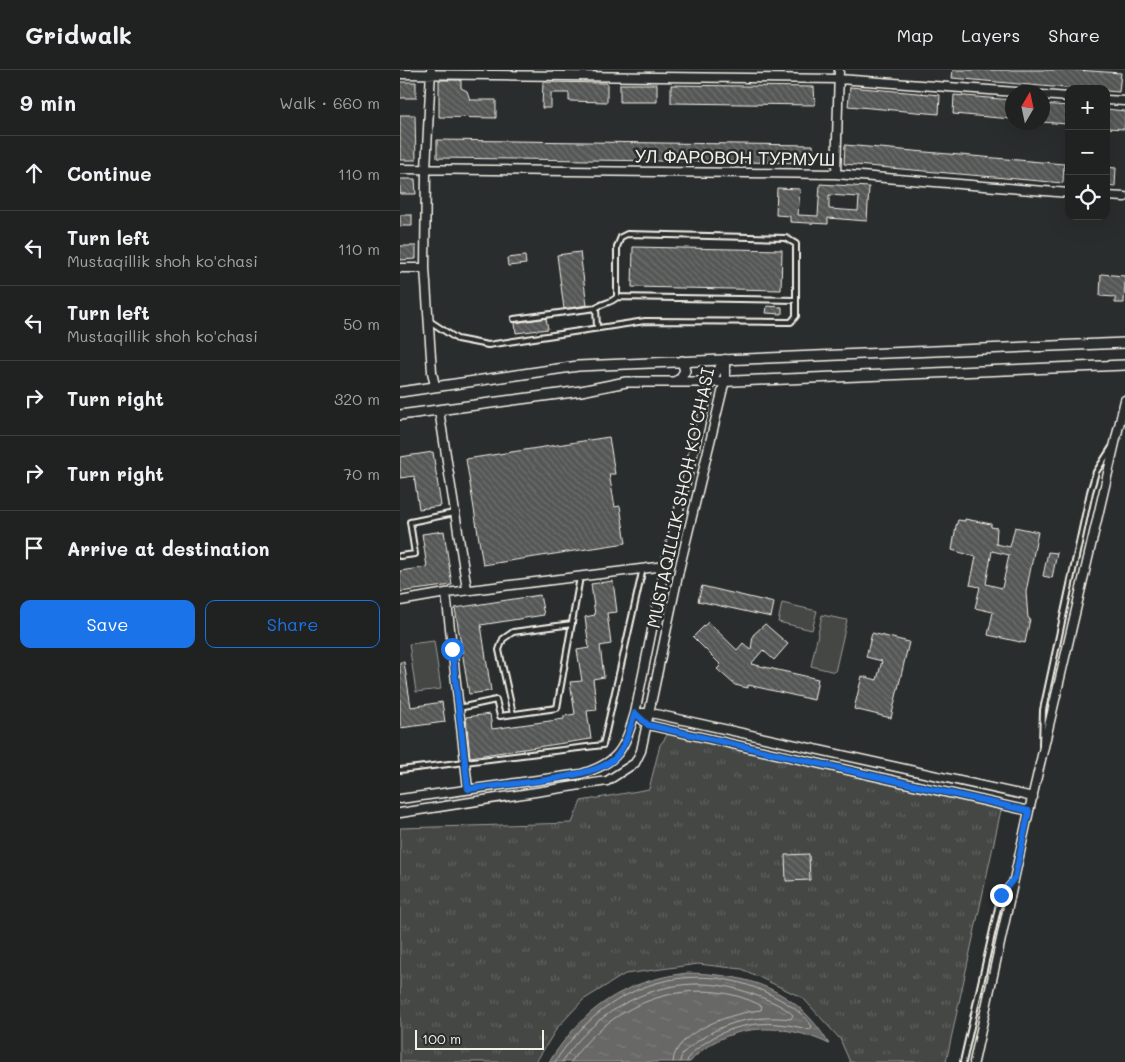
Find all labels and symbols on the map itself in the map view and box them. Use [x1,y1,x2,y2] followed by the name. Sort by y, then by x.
[1005,85,1050,130] north arrow
[634,143,836,171] street label: УЛ ФАРОВОН ТУРМУШ
[641,365,719,630] street label: MUSTAQILLIK SHOH KO'CHASI
[441,638,464,661] route start
[990,884,1013,907] route end
[415,1027,544,1050] scale bar

